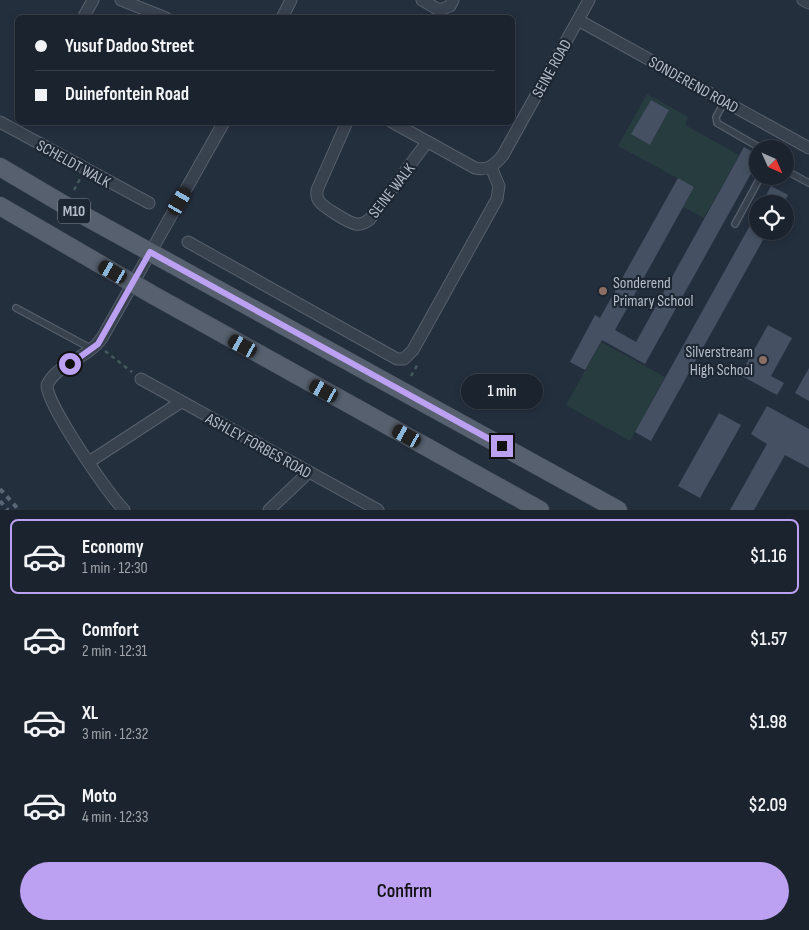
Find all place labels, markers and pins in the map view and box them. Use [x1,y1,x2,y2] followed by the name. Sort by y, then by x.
[613,274,694,311] place label: Sonderend Primary School
[597,285,609,297] marker: Sonderend Primary School
[686,343,753,380] place label: Silverstream High School
[757,354,769,366] marker: Silverstream High School

